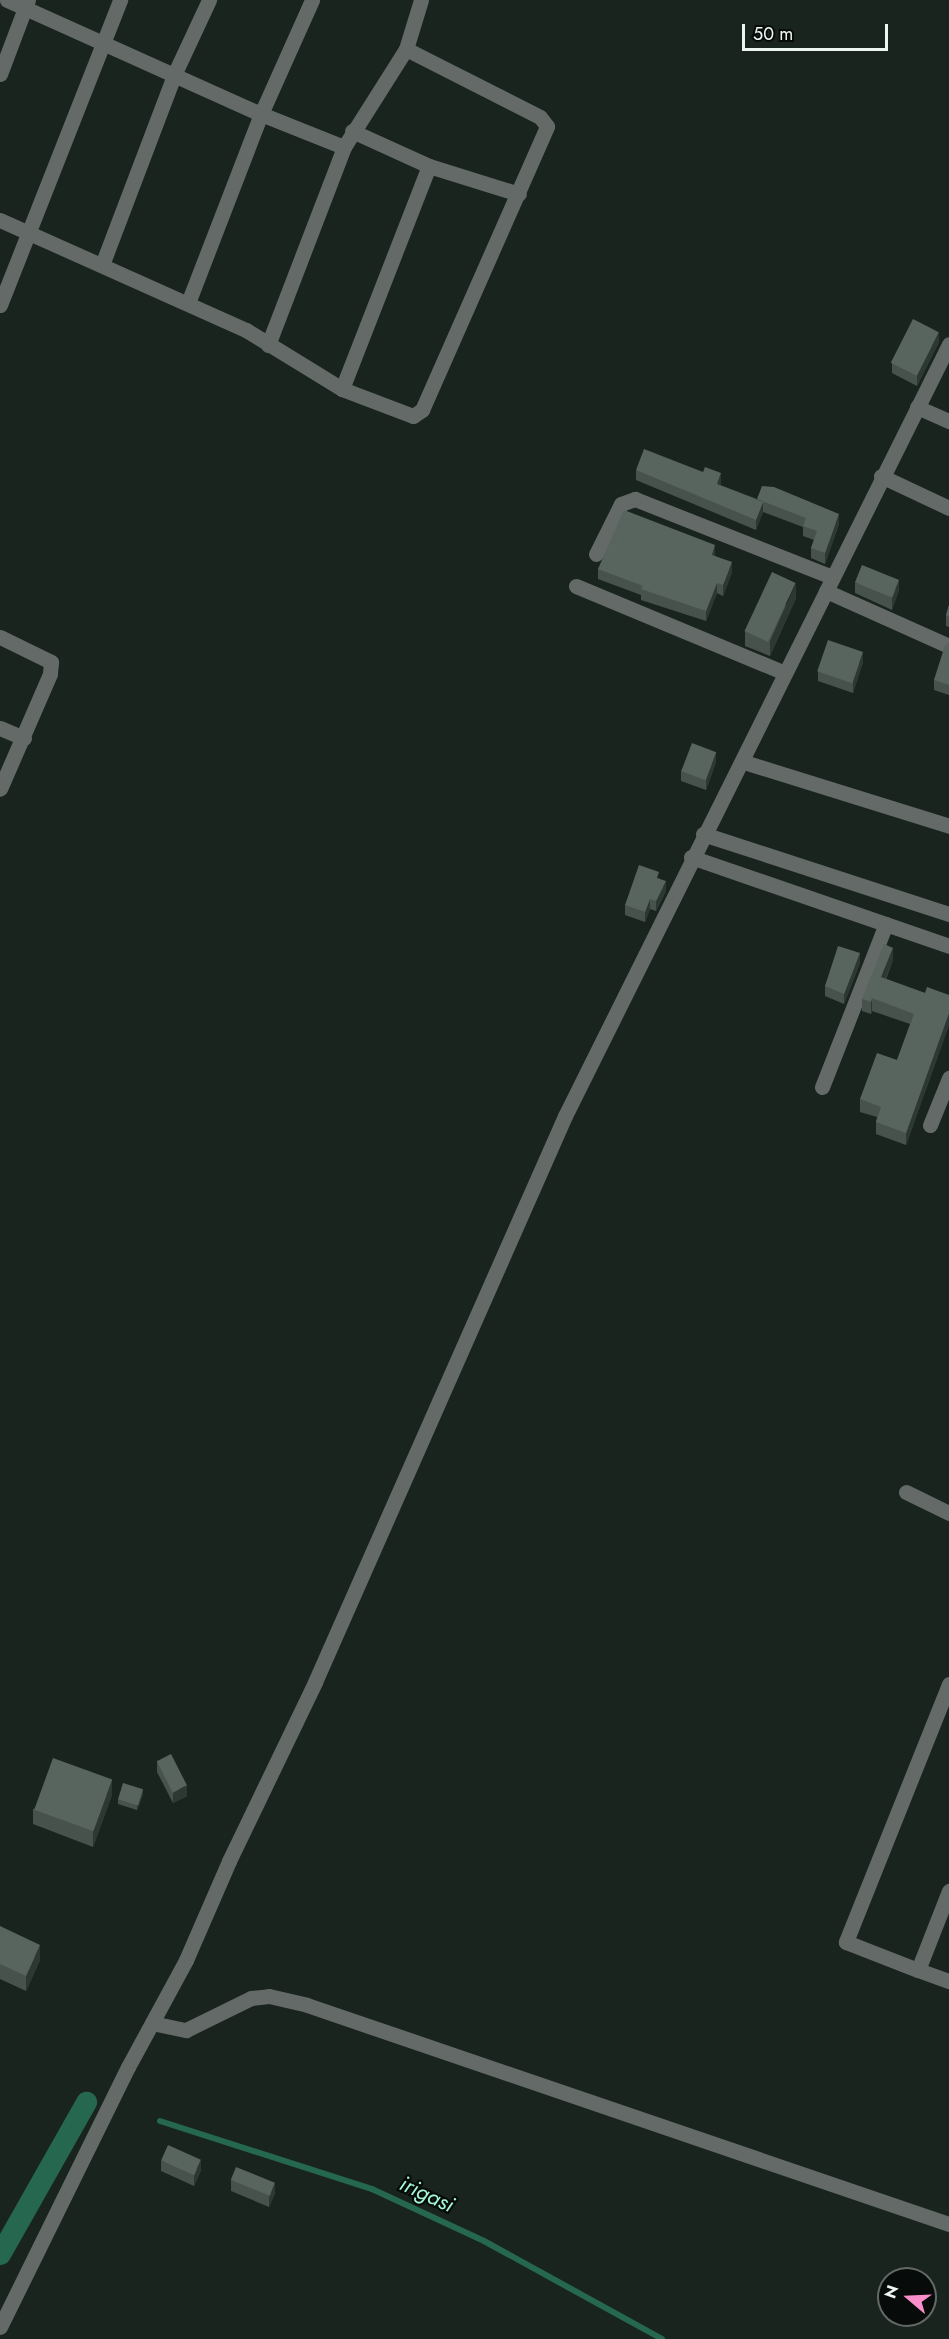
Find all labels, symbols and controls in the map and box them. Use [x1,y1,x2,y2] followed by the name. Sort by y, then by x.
[745,12,890,50] scale bar
[753,21,793,47] text: 50 m
[396,2170,458,2218] water label: irigasi
[877,2267,937,2327] north arrow
[878,2282,904,2301] text: N

